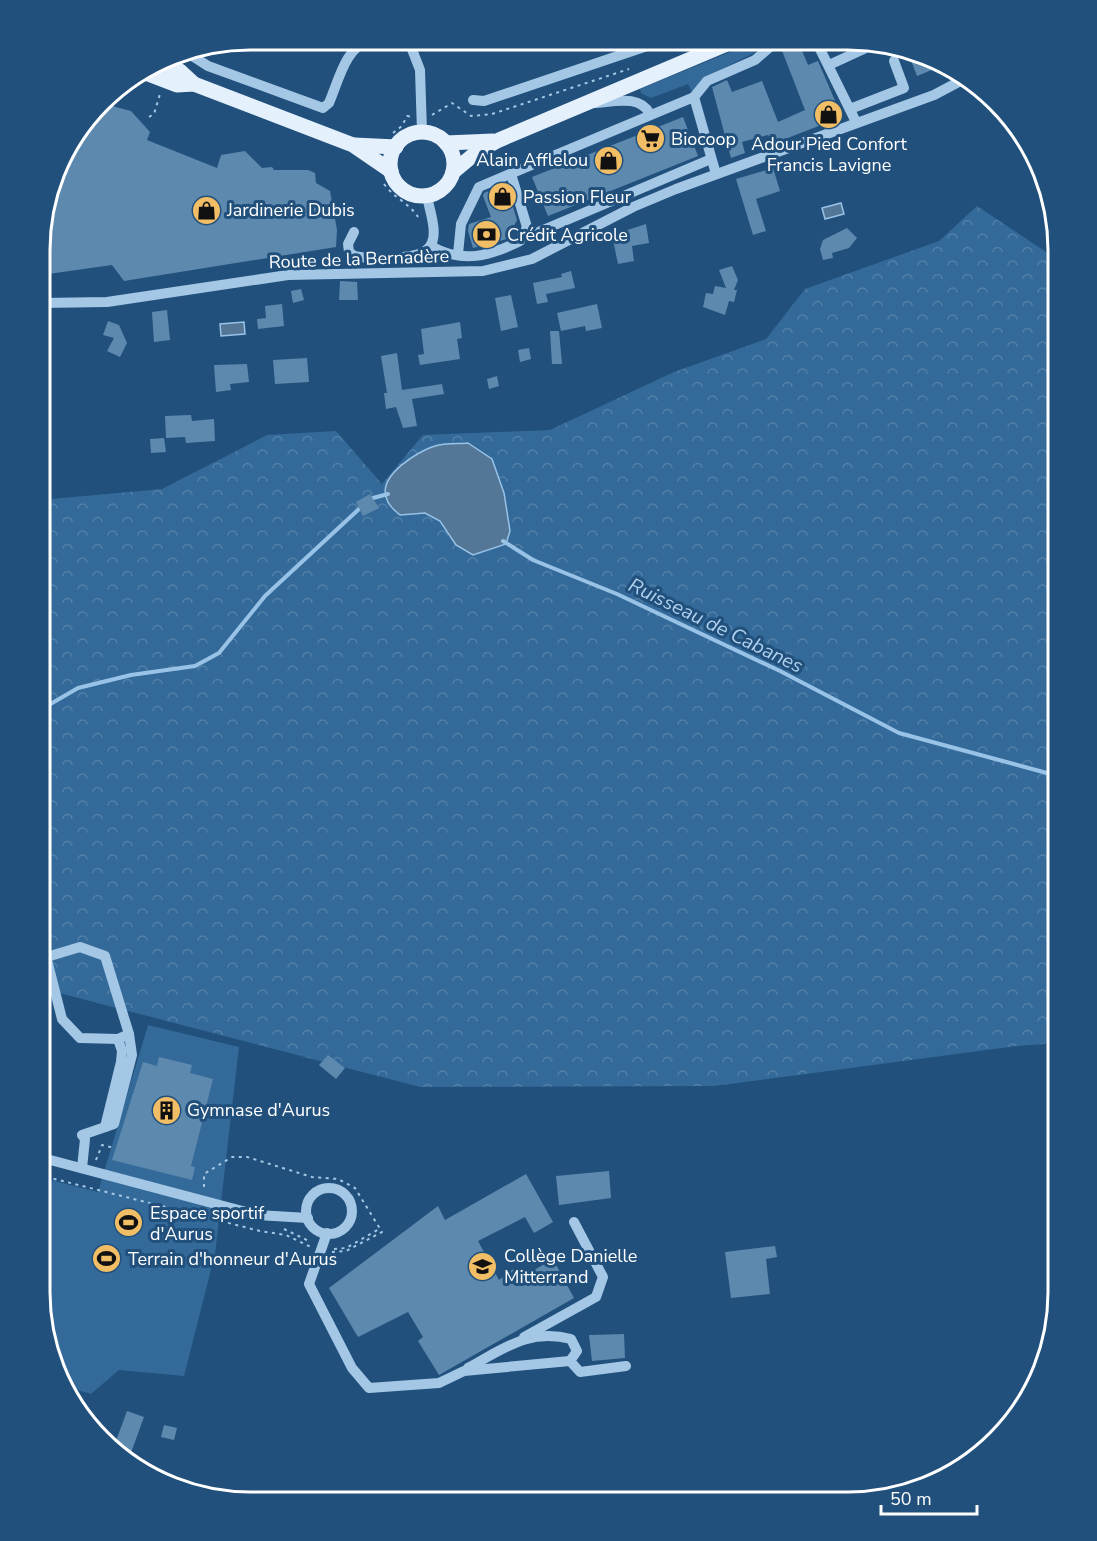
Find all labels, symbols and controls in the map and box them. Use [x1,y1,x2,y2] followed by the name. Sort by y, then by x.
[813,99,845,131] shop icon: Adour Pied Confort Francis Lavigne
[634,123,666,155] supermarket icon: Biocoop
[671,127,736,151] place label: Biocoop
[751,132,908,177] place label: Adour Pied Confort Francis Lavigne
[593,144,625,176] shop icon: Alain Afflelou
[476,148,588,172] place label: Alain Afflelou
[486,181,518,213] shop icon: Passion Fleur
[523,185,632,209] place label: Passion Fleur
[190,194,222,226] shop icon: Jardinerie Dubis
[226,198,355,222] place label: Jardinerie Dubis
[470,219,502,251] bank icon: Crédit Agricole
[507,223,628,247] place label: Crédit Agricole
[268,244,450,274] street label: Route de la Bernadère
[624,571,808,679] water label: Ruisseau de Cabanes
[150,1094,182,1126] building icon: Gymnase d'Aurus
[187,1098,330,1122] place label: Gymnase d'Aurus
[150,1201,265,1246] place label: Espace sportif d'Aurus
[113,1207,145,1239] sports icon: Espace sportif d'Aurus
[91,1243,123,1275] sports icon: Terrain d'honneur d'Aurus
[504,1244,637,1289] place label: Collège Danielle Mitterrand
[128,1247,337,1271] place label: Terrain d'honneur d'Aurus
[467,1250,499,1282] school or university icon: Collège Danielle Mitterrand
[881,1478,977,1516] scale bar
[890,1487,932,1511] text: 50 m

